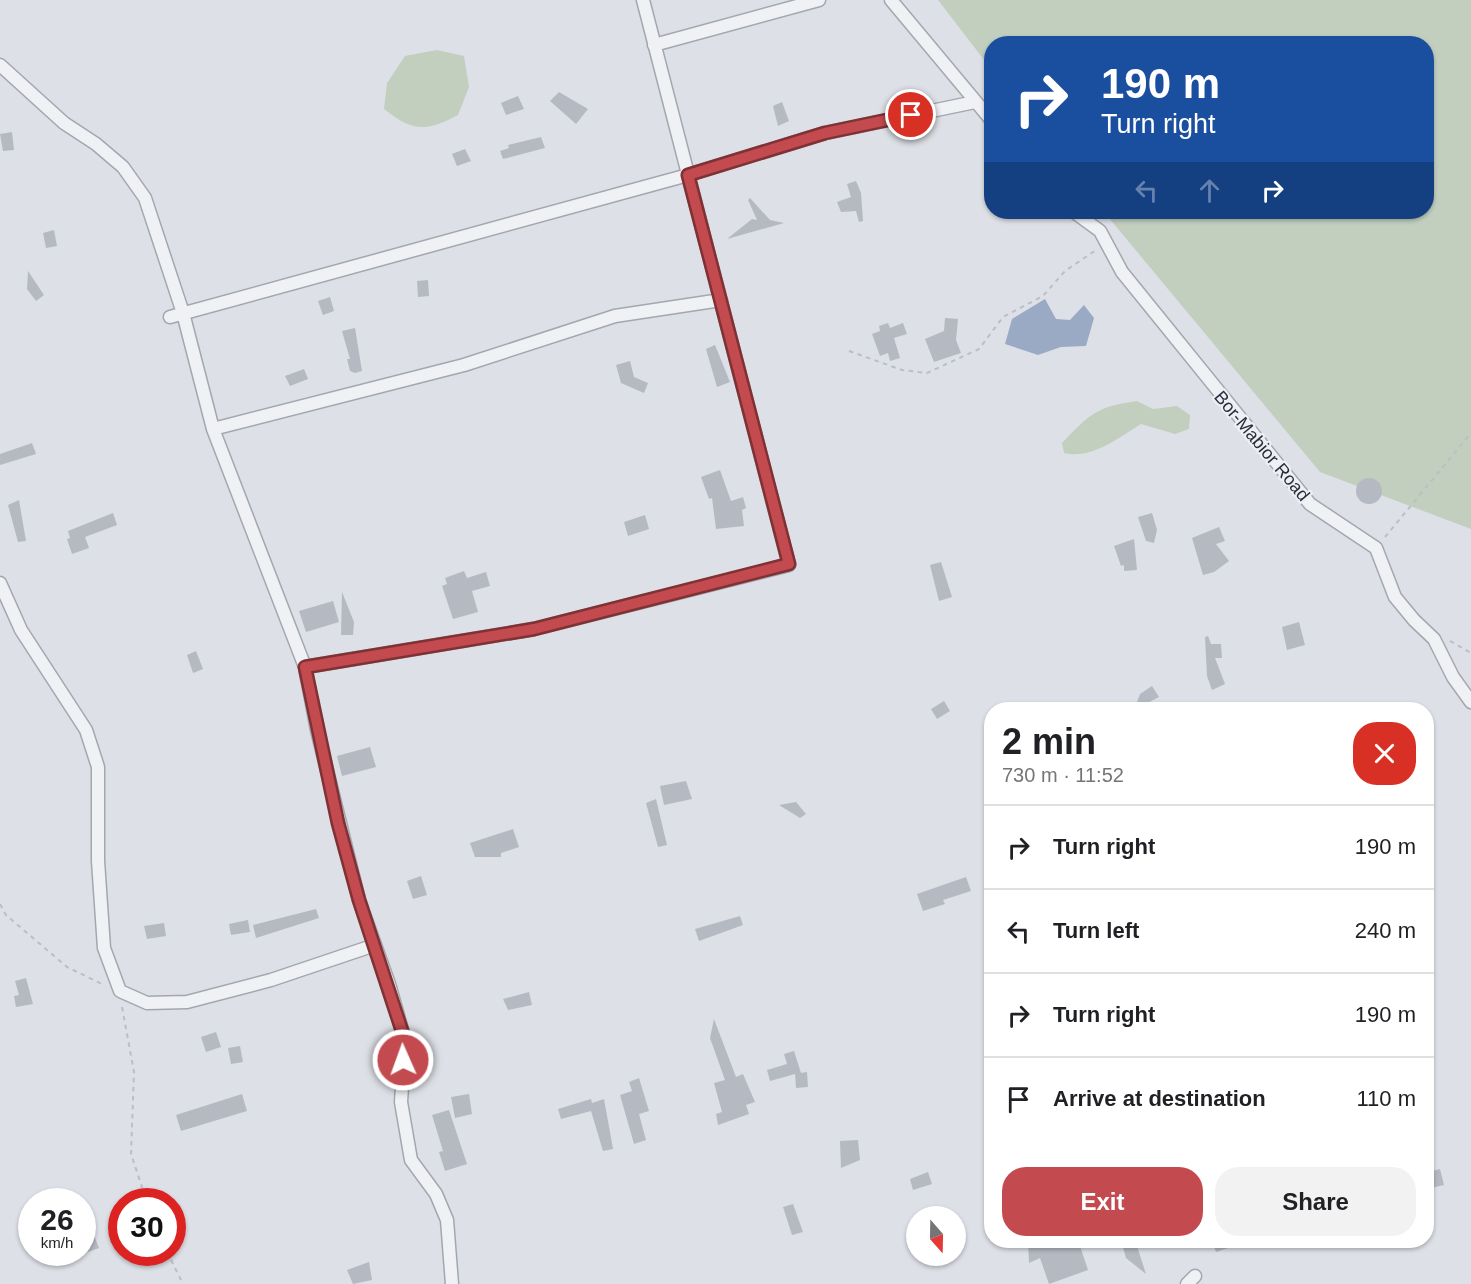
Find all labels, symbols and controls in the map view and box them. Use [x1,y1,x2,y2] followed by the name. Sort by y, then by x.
[1002,60,1080,138] icon: right
[1101,60,1220,107] text: 190 m
[885,89,936,140] pin
[894,98,927,131] icon: arrive
[1101,109,1216,139] text: Turn right
[1130,174,1163,207] icon: left
[1193,174,1226,207] icon: ahead
[1256,174,1289,207] icon: right
[1210,387,1314,505] street label: Bor-Mabior Road
[1002,721,1096,762] text: 2 min
[1353,722,1416,785] button: close
[1002,764,1124,786] text: 730 m · 11:52
[1002,831,1035,864] icon: right
[1053,834,1155,859] text: Turn right
[1355,834,1416,859] text: 190 m
[1002,915,1035,948] icon: left
[1053,918,1139,943] text: Turn left
[1355,918,1416,943] text: 240 m
[1002,999,1035,1032] icon: right
[1053,1002,1155,1027] text: Turn right
[1355,1002,1416,1027] text: 190 m
[371,1028,435,1092] position arrow
[1002,1083,1035,1116] icon: arrive
[1053,1086,1266,1111] text: Arrive at destination
[1356,1086,1416,1111] text: 110 m
[1002,1167,1203,1236] button: Exit
[1215,1167,1416,1236] button: Share
[108,1188,186,1266] speed limit sign: 30
[40,1203,74,1236] text: 26
[906,1206,966,1266] north arrow
[906,1206,966,1266] map controls
[41,1234,73,1251] text: km/h

